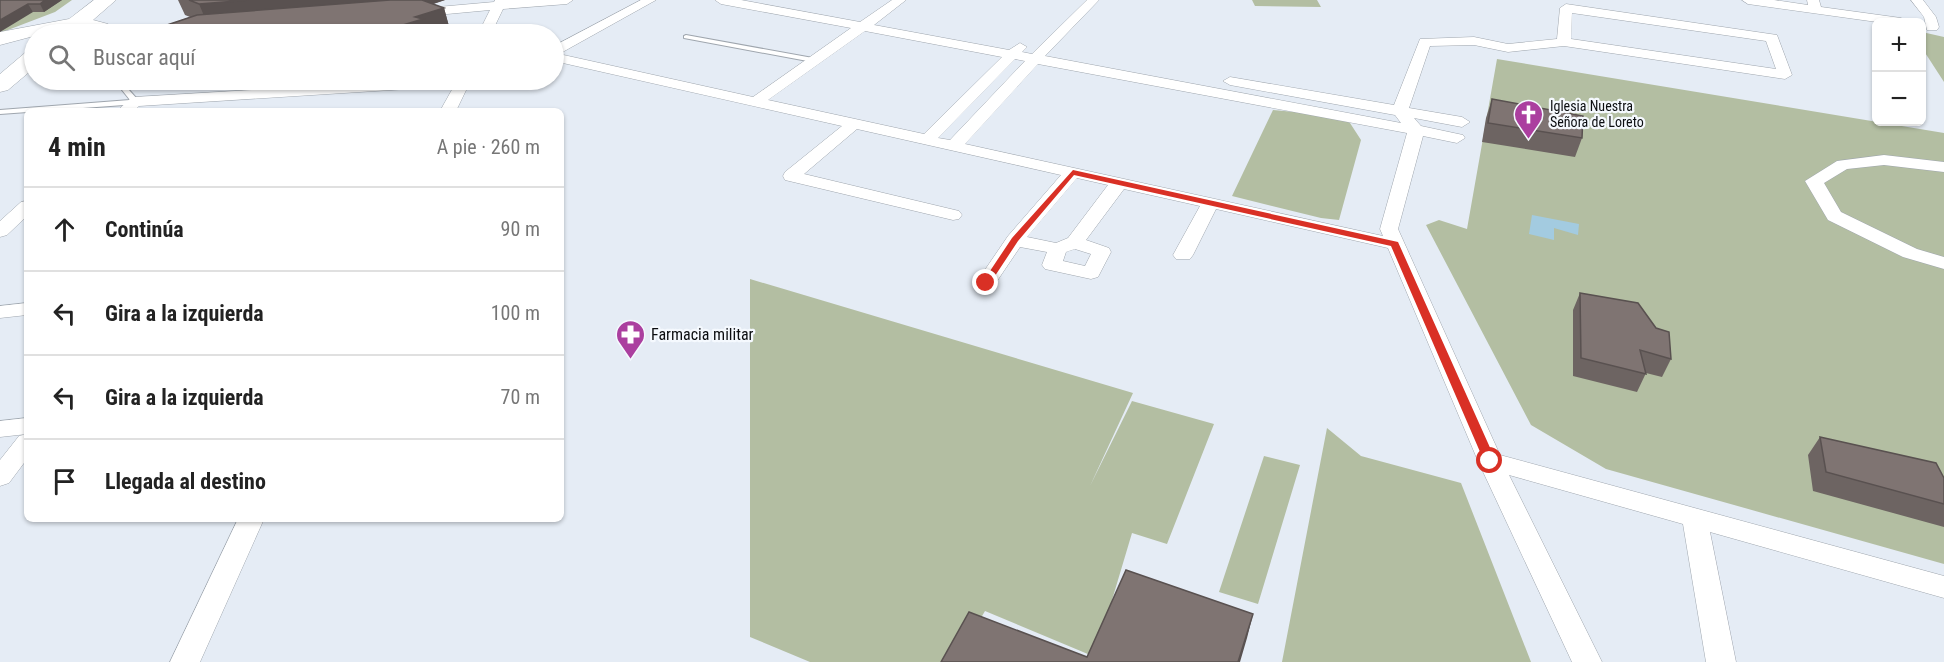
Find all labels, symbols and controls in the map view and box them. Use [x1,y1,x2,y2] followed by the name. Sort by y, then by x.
[1872,18,1926,126] map controls
[1872,18,1926,72] button: +
[24,24,564,90] search box
[45,41,78,74] icon: search
[93,45,196,70] text: Buscar aquí
[1872,72,1926,126] button: −
[1513,98,1545,140] church icon: Iglesia Nuestra Señora de Loreto
[1550,98,1644,130] place label: Iglesia Nuestra Señora de Loreto
[48,132,106,162] text: 4 min
[437,135,540,159] text: A pie · 260 m
[48,213,81,246] icon: ahead
[105,217,184,242] text: Continúa
[501,217,540,241] text: 90 m
[972,269,998,295] route end
[48,297,81,330] icon: left
[105,301,264,326] text: Gira a la izquierda
[491,301,540,325] text: 100 m
[614,318,646,360] pharmacy icon: Farmacia militar
[651,325,754,344] place label: Farmacia militar
[48,381,81,414] icon: left
[105,385,264,410] text: Gira a la izquierda
[501,385,540,409] text: 70 m
[1476,447,1502,473] route start
[48,465,81,498] icon: arrive
[105,469,266,494] text: Llegada al destino

